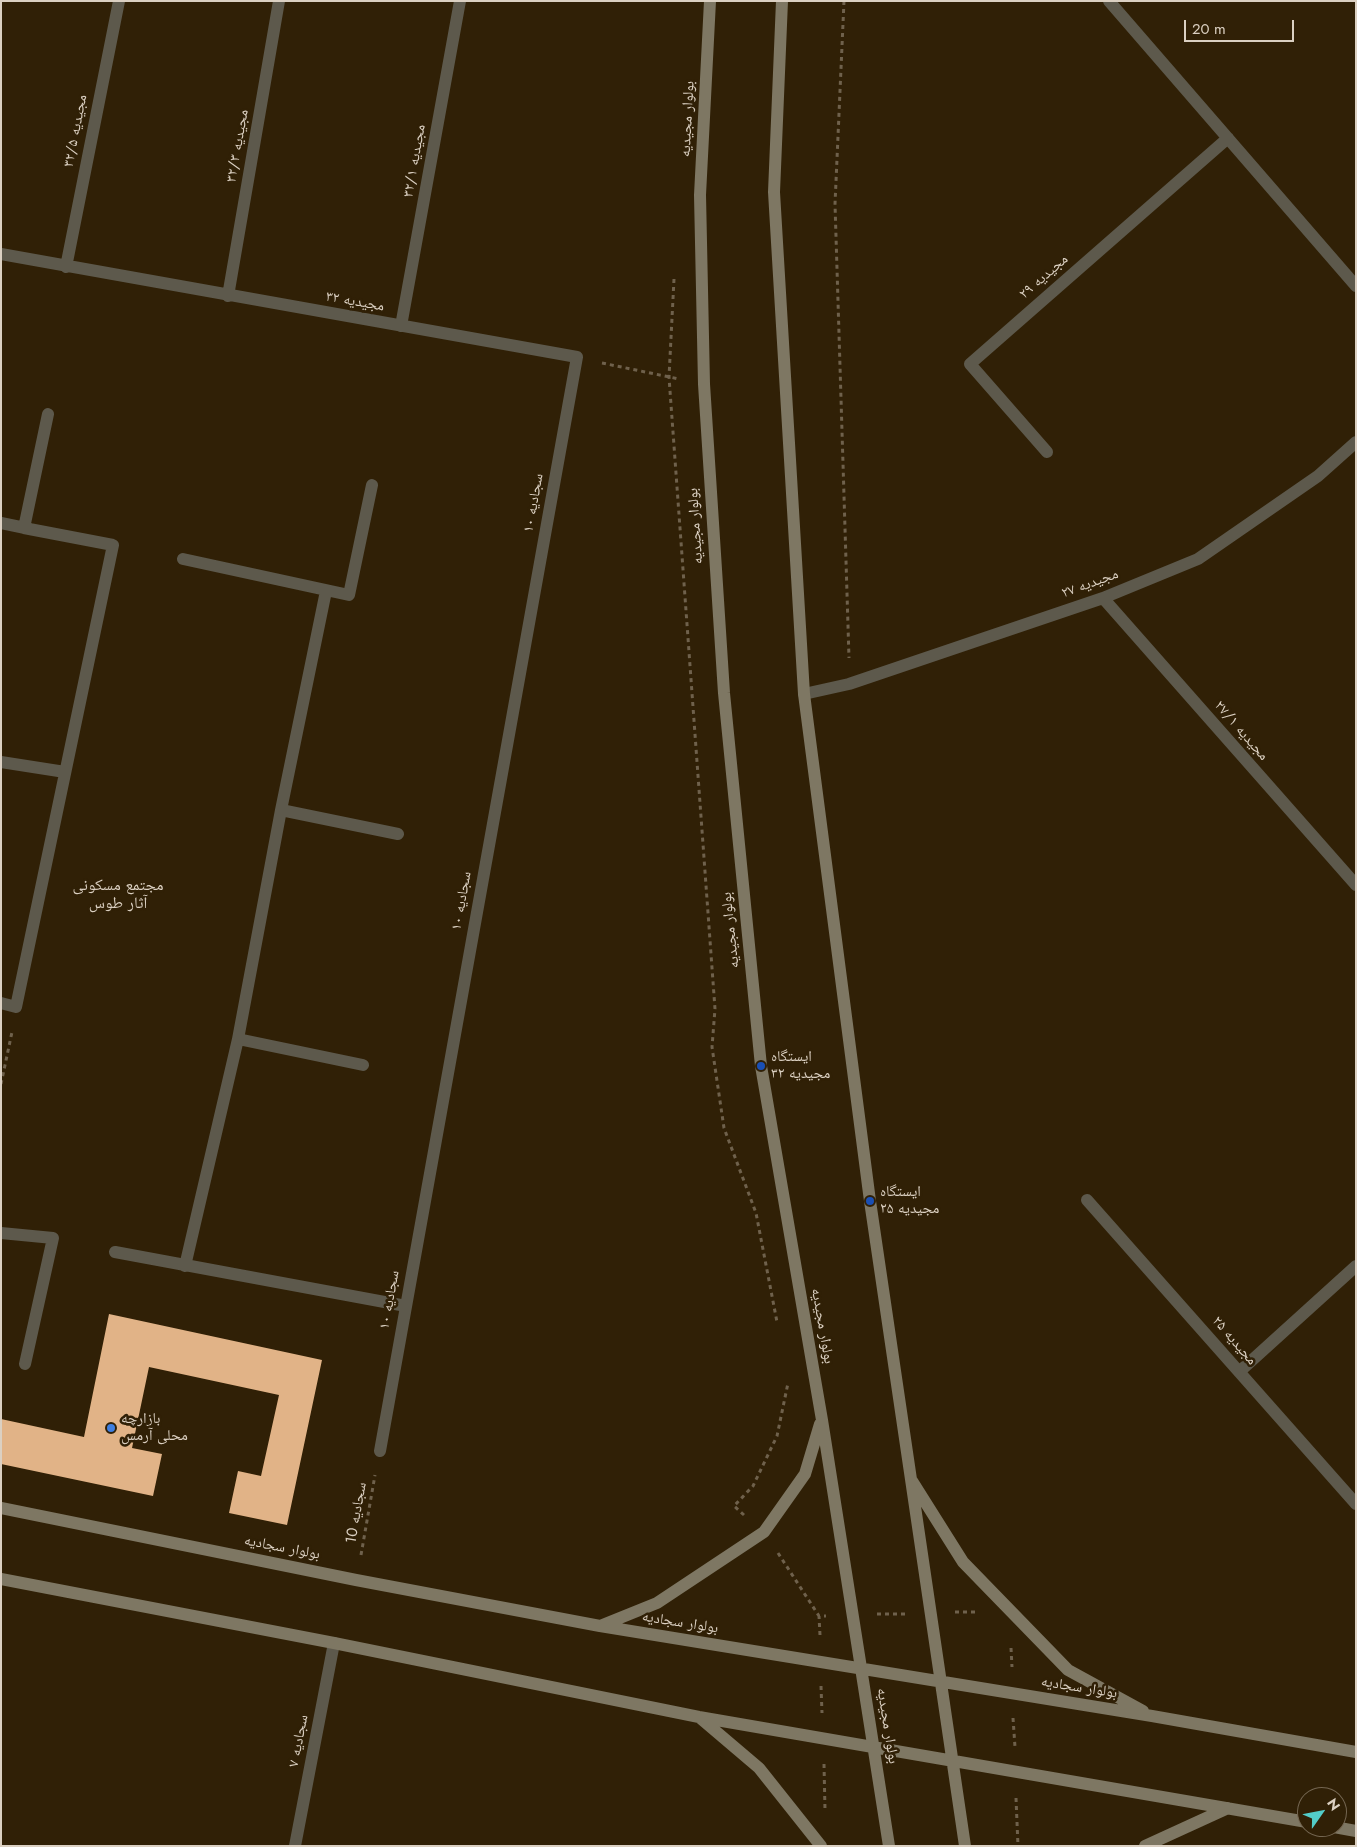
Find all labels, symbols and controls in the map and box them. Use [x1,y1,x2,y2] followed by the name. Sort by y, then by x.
[1187,10,1297,42] scale bar
[1192,18,1226,40] text: 20 m
[677,80,699,158] street label: بولوار مجیدیه
[60,93,92,169] street label: مجیدیه ۳۲/۵
[223,108,253,184] street label: مجیدیه ۳۲/۳
[400,123,430,199] street label: مجیدیه ۳۲/۱
[1016,251,1072,303] street label: مجیدیه ۲۹
[324,288,386,316] street label: مجیدیه ۳۲
[520,472,548,534] street label: سجادیه ۱۰
[684,487,708,565] street label: بولوار مجیدیه
[1059,565,1121,603] street label: مجیدیه ۲۷
[1210,697,1272,765] street label: مجیدیه ۲۷/۱
[448,870,476,932] street label: سجادیه ۱۰
[73,876,163,914] district label: مجتمع مسکونی آثار طوس
[718,891,744,969] street label: بولوار مجیدیه
[771,1048,830,1083] place label: ایستگاه مجیدیه ۳۲
[755,1060,767,1072] marker: ایستگاه مجیدیه ۳۲
[880,1183,939,1218] place label: ایستگاه مجیدیه ۲۵
[864,1195,876,1207] marker: ایستگاه مجیدیه ۲۵
[376,1269,404,1331] street label: سجادیه ۱۰
[806,1287,838,1365] street label: بولوار مجیدیه
[1208,1313,1260,1369] street label: مجیدیه ۲۵
[121,1410,188,1445] place label: بازارچه محلی آرمس
[105,1422,117,1434] marker: بازارچه محلی آرمس
[343,1481,371,1545] street label: سجادیه 10
[242,1532,322,1564] street label: بولوار سجادیه
[641,1608,719,1638] street label: بولوار سجادیه
[1040,1673,1118,1703] street label: بولوار سجادیه
[872,1687,902,1765] street label: بولوار مجیدیه
[285,1713,313,1769] street label: سجادیه ۷
[1297,1787,1347,1837] north arrow
[1322,1794,1345,1814] text: N

